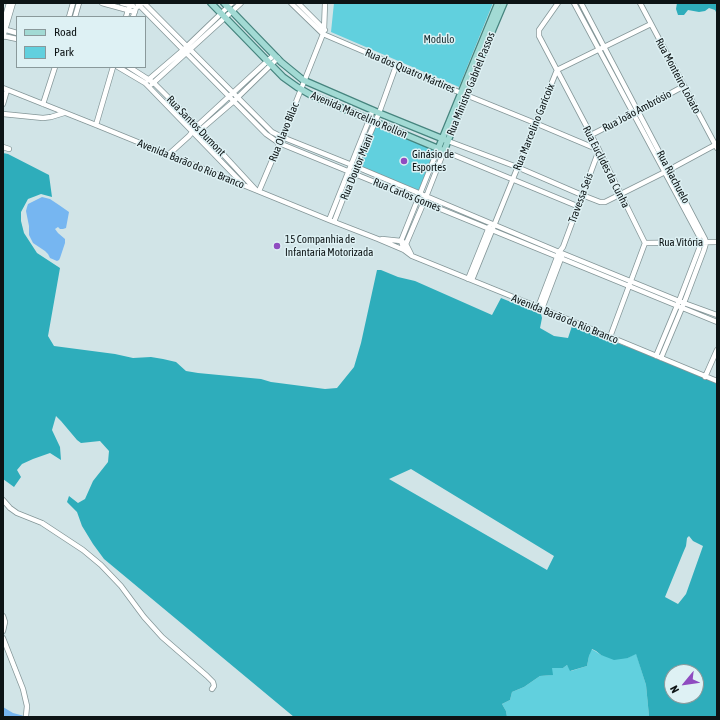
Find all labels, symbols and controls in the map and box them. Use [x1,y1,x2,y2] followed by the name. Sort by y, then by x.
[16,16,146,68] legend
[54,25,77,39] text: Road
[444,30,498,138] street label: Rua Ministro Gabriel Passos
[423,33,455,47] park label: Modulo
[653,36,703,116] street label: Rua Monteiro Lobato
[54,45,74,59] text: Park
[363,46,457,96] street label: Rua dos Quatro Mártires
[511,82,557,172] street label: Rua Marcelino Garicoix
[600,87,674,135] street label: Rua João Ambrósio
[309,89,409,141] street label: Avenida Marcelino Rollon
[164,93,228,159] street label: Rua Santos Dumont
[266,100,302,164] street label: Rua Olavo Bilac
[580,124,632,210] street label: Rua Euclides da Cunha
[338,132,376,202] street label: Rua Doutor Miani
[136,136,246,192] street label: Avenida Barão do Rio Branco
[412,148,454,174] place label: Ginásio de Esportes
[653,148,693,206] street label: Rua Riachuelo
[399,156,409,166] marker: Ginásio de Esportes
[566,171,596,225] street label: Travessa Seis
[371,175,443,215] street label: Rua Carlos Gomes
[285,233,373,259] place label: 15 Companhia de Infantaria Motorizada
[659,236,703,250] street label: Rua Vitória
[272,241,282,251] marker: 15 Companhia de Infantaria Motorizada
[510,291,620,347] street label: Avenida Barão do Rio Branco
[664,664,704,704] north arrow
[668,684,681,695] text: N

